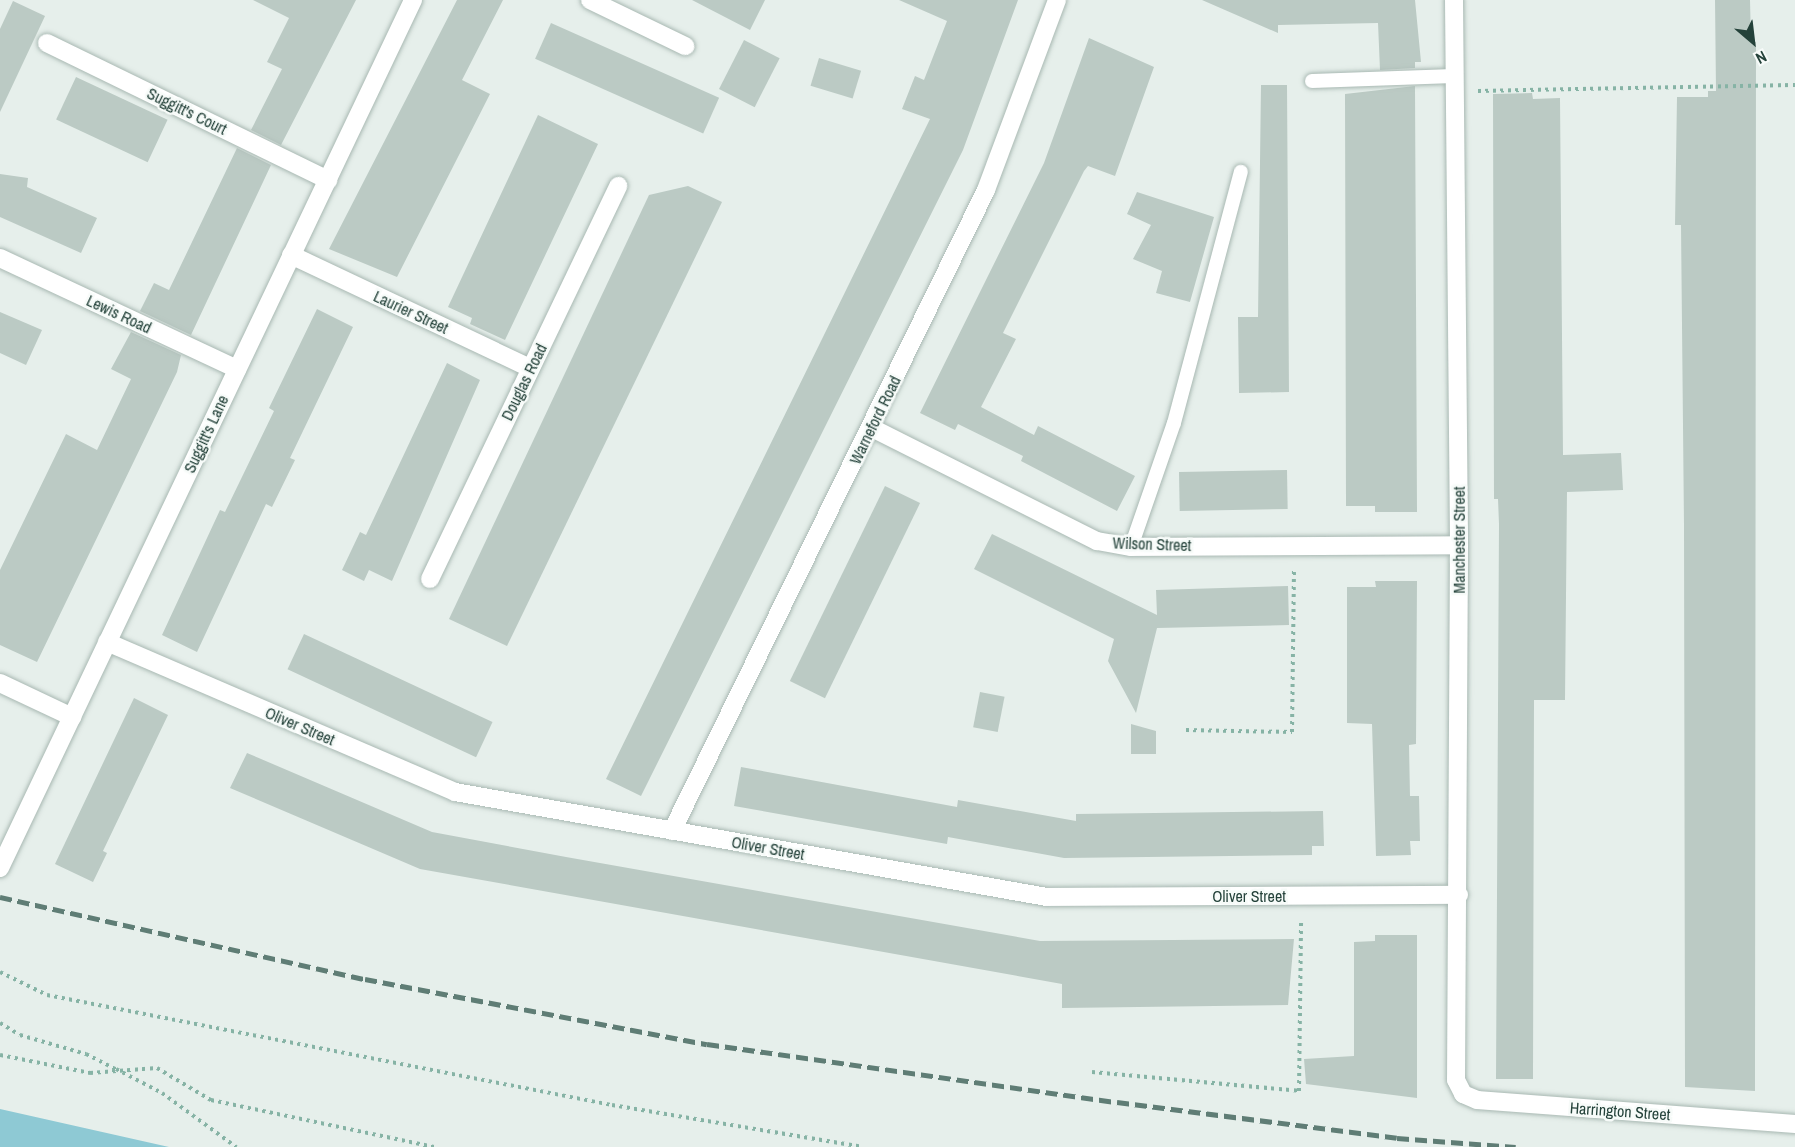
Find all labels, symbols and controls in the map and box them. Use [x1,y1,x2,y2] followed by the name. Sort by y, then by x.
[1723,12,1783,72] north arrow
[1752,46,1771,70] text: N
[144,83,230,139] street label: Suggitt's Court
[371,286,451,338] street label: Laurier Street
[84,291,154,337] street label: Lewis Road
[497,340,551,424] street label: Douglas Road
[845,373,905,467] street label: Warneford Road
[180,392,232,476] street label: Suggitt's Lane
[1449,486,1469,594] street label: Manchester Street
[1112,533,1192,555] street label: Wilson Street
[262,703,338,749] street label: Oliver Street
[730,832,806,864] street label: Oliver Street
[1212,886,1286,906] street label: Oliver Street
[1569,1098,1671,1124] street label: Harrington Street

